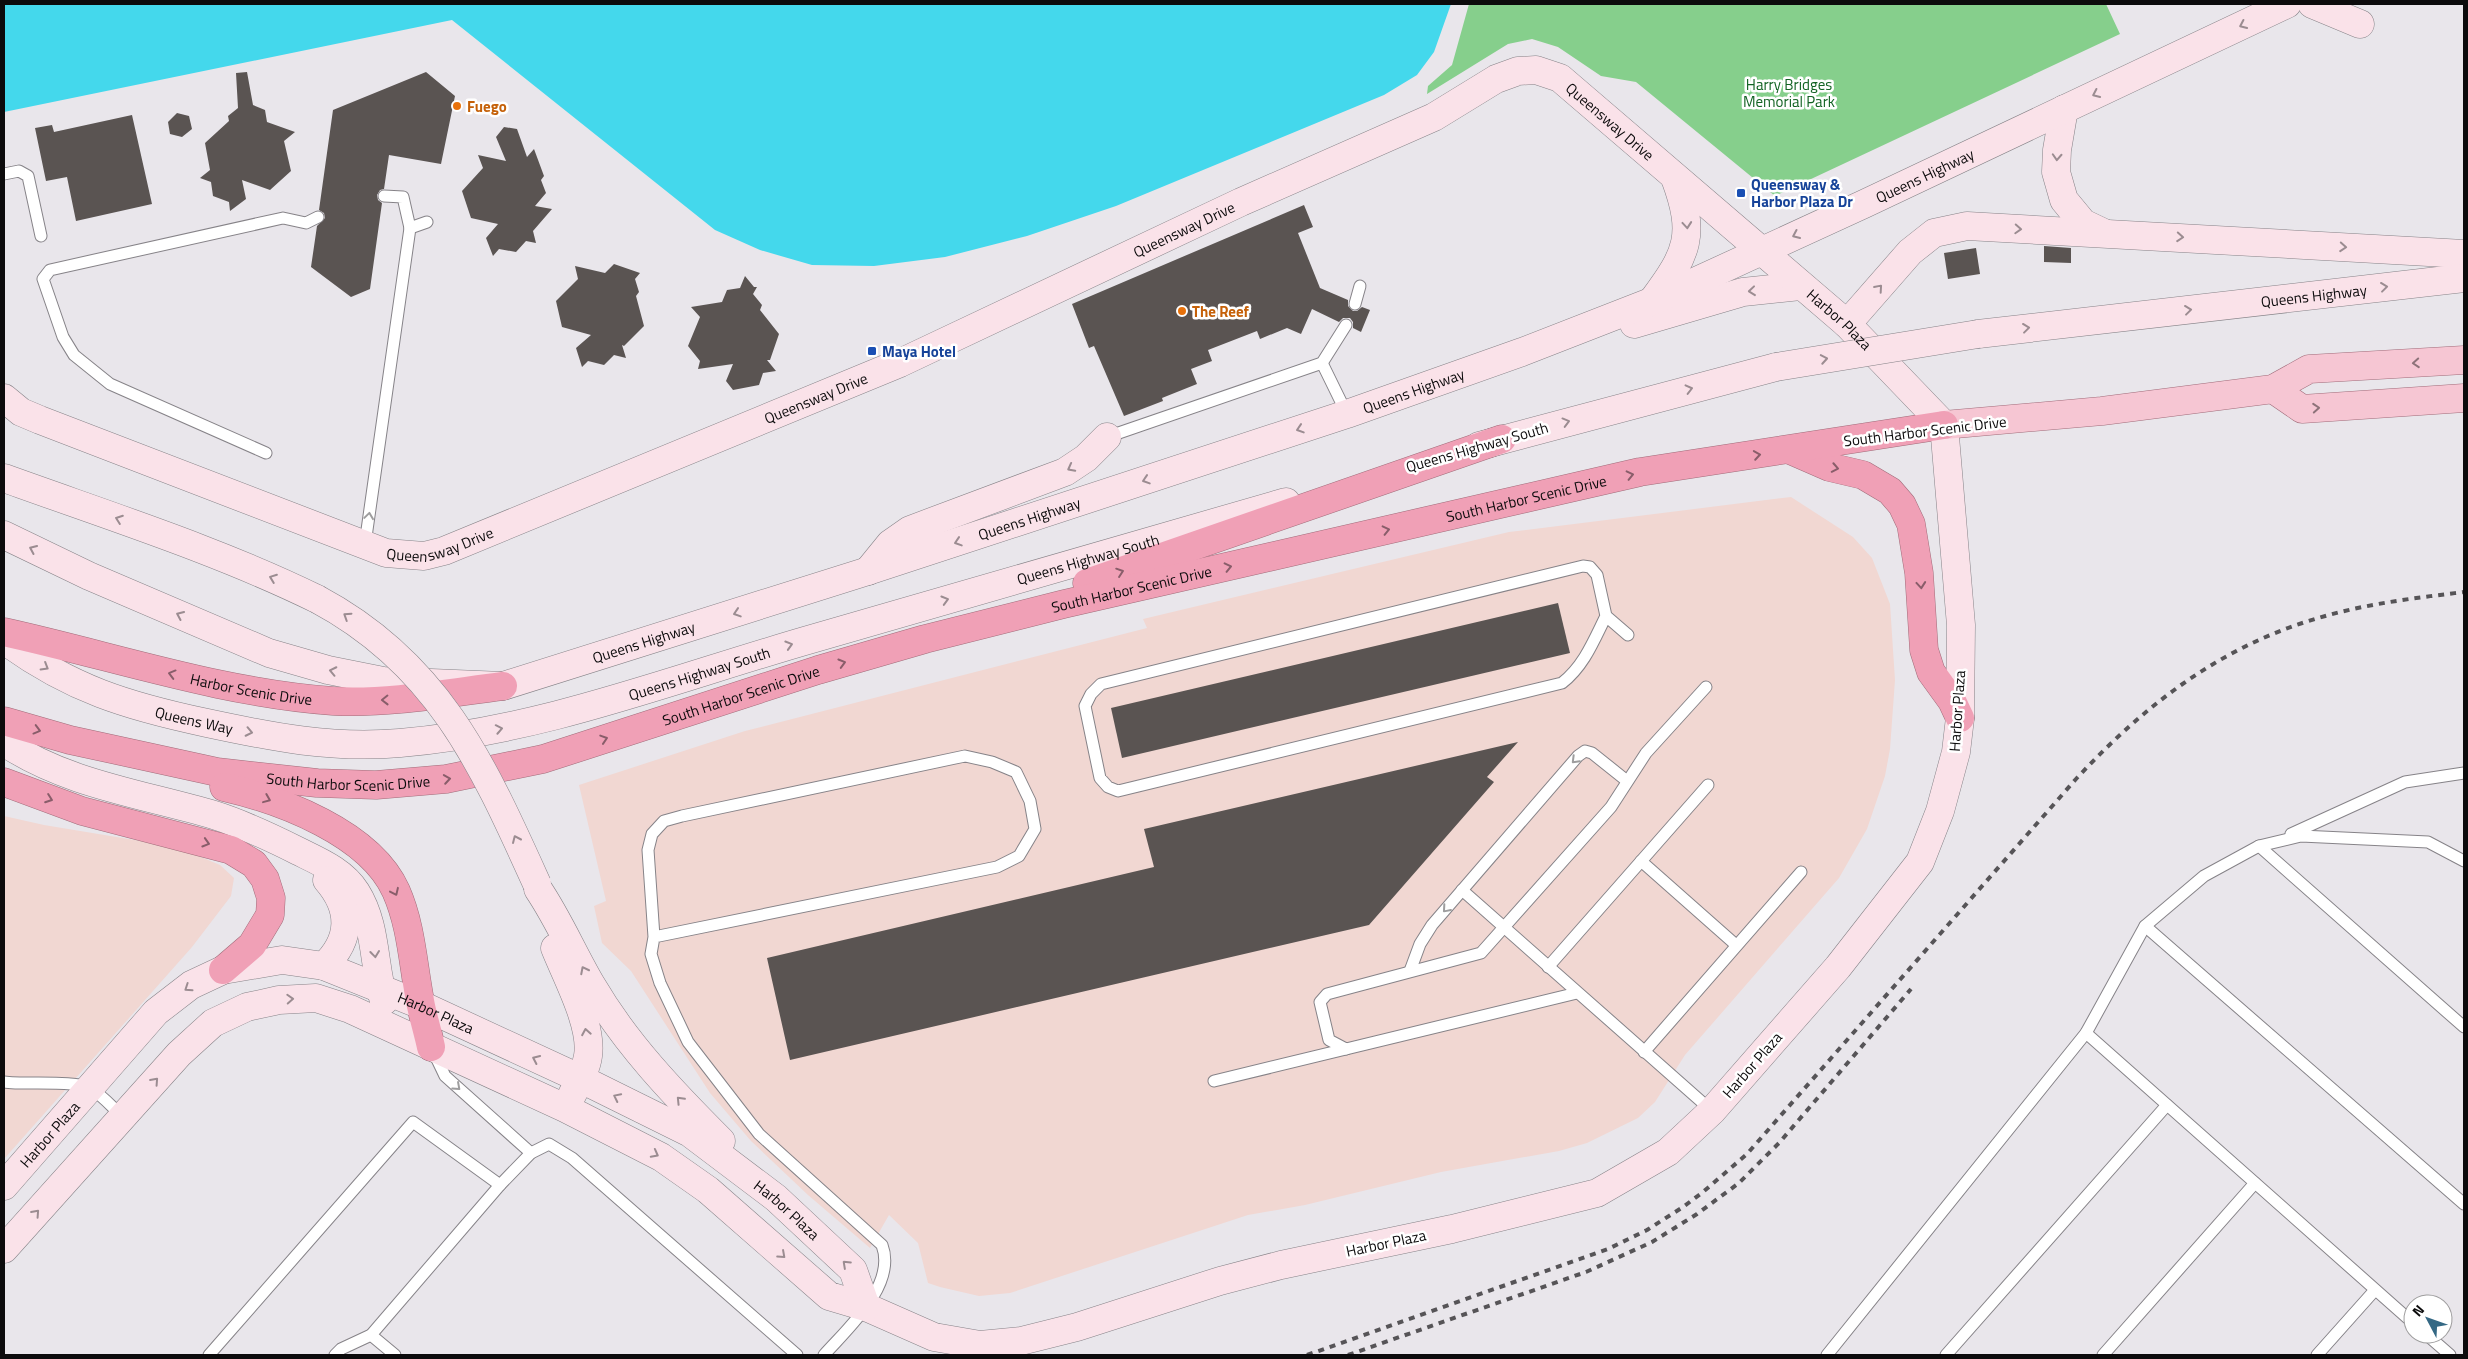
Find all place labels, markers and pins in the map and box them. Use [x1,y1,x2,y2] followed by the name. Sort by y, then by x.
[467,95,507,118] place label: Fuego
[451,100,463,112] marker: Fuego
[1751,173,1853,213] place label: Queensway & Harbor Plaza Dr
[1735,187,1747,199] marker: Queensway & Harbor Plaza Dr
[1192,300,1250,323] place label: The Reef
[1176,305,1188,317] marker: The Reef
[882,340,956,363] place label: Maya Hotel
[866,345,878,357] marker: Maya Hotel

